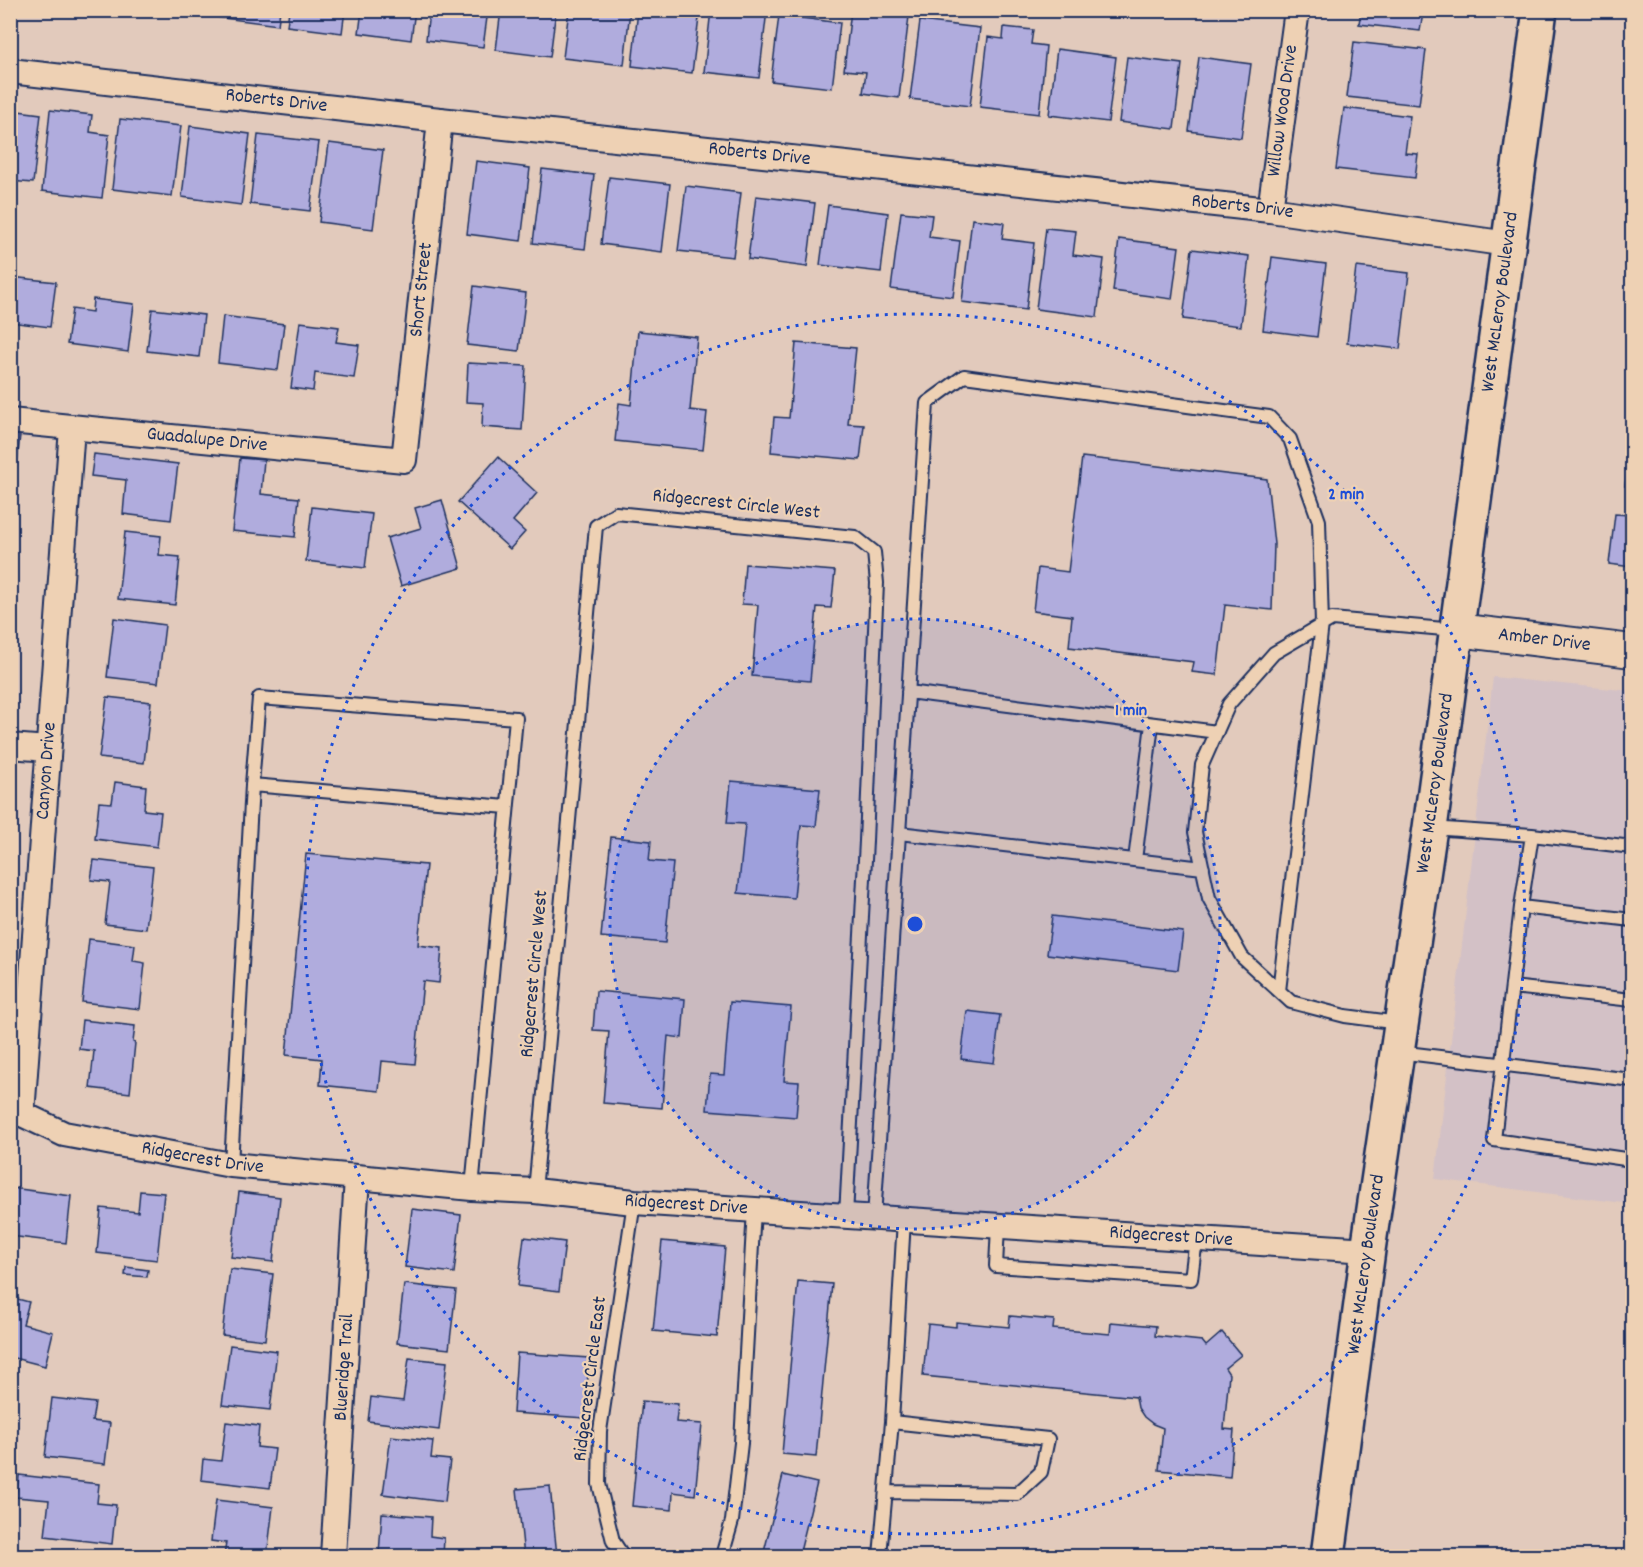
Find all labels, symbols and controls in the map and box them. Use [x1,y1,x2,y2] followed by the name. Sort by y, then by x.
[1261,43,1306,179] street label: Willow Wood Drive
[224,82,329,121] street label: Roberts Drive
[707,135,812,174] street label: Roberts Drive
[1190,188,1296,227] street label: Roberts Drive
[1475,210,1527,394] street label: West McLeroy Boulevard
[403,241,441,339] street label: Short Street
[145,421,269,460] street label: Guadalupe Drive
[651,482,821,528] street label: Ridgecrest Circle West
[1328,483,1364,508] text: 2 min
[1497,621,1592,660] street label: Amber Drive
[1409,692,1462,876] street label: West McLeroy Boulevard
[1115,699,1147,724] text: 1 min
[29,721,65,821] street label: Canyon Drive
[514,889,556,1059] street label: Ridgecrest Circle West
[905,914,925,934] centre of rings
[139,1135,265,1182] street label: Ridgecrest Drive
[1340,1173,1393,1356] street label: West McLeroy Boulevard
[623,1187,749,1223] street label: Ridgecrest Drive
[1108,1219,1234,1255] street label: Ridgecrest Drive
[567,1295,615,1463] street label: Ridgecrest Circle East
[328,1313,362,1422] street label: Blueridge Trail

